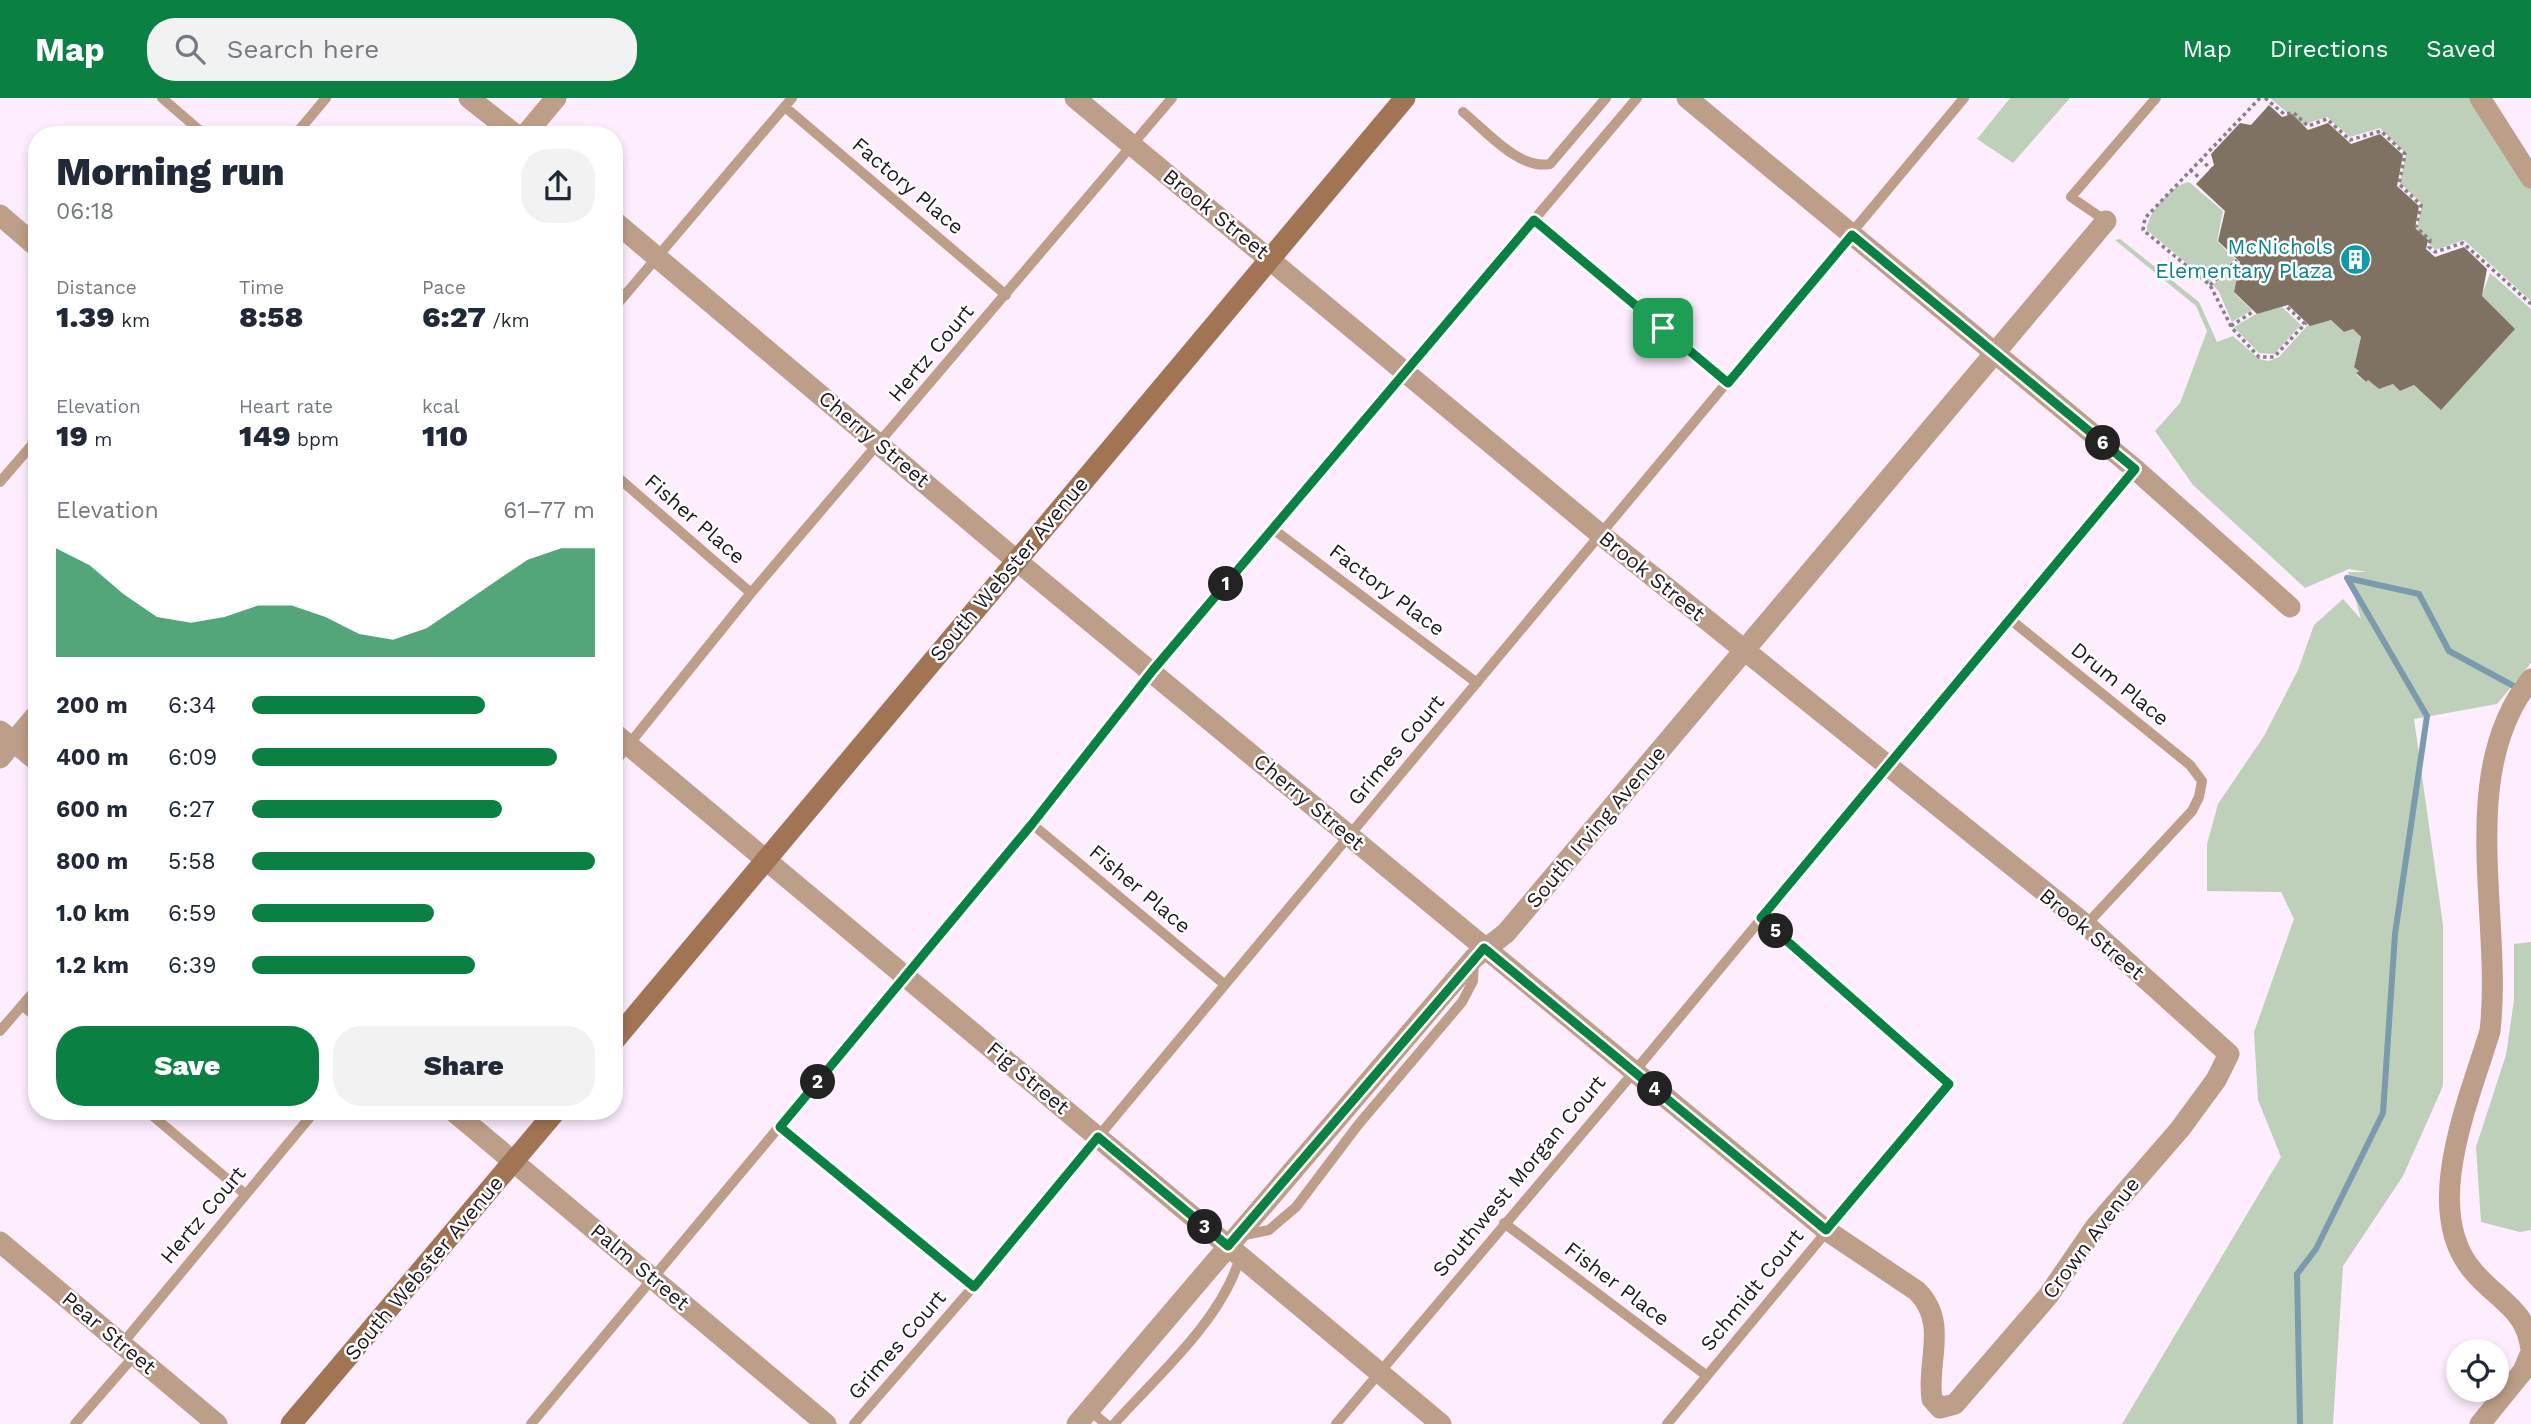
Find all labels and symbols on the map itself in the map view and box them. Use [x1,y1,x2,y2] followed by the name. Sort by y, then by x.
[847,132,969,239] street label: Factory Place
[1158,163,1274,264] street label: Brook Street
[2155,234,2333,283] place label: McNichols Elementary Plaza
[2339,242,2373,276] building icon: McNichols Elementary Plaza
[1633,298,1693,358] pin
[883,299,979,406] street label: Hertz Court
[814,385,935,492] street label: Cherry Street
[2086,426,2120,460] pin: 6
[640,468,751,569] street label: Fisher Place
[924,471,1093,666] street label: South Webster Avenue
[1594,525,1710,626] street label: Brook Street
[1325,538,1450,641] street label: Factory Place
[1208,566,1244,602] pin: 1
[2066,637,2174,731] street label: Drum Place
[1342,689,1449,810] street label: Grimes Court
[1520,741,1671,913] street label: South Irving Avenue
[1249,748,1370,855] street label: Cherry Street
[1084,839,1196,938] street label: Fisher Place
[2035,883,2150,985] street label: Brook Street
[1758,914,1794,948] pin: 5
[982,1036,1075,1119] street label: Fig Street
[800,1065,836,1100] pin: 2
[1427,1070,1610,1282] street label: Southwest Morgan Court
[1638,1072,1672,1107] pin: 4
[155,1161,251,1268] street label: Hertz Court
[339,1170,508,1365] street label: South Webster Avenue
[2037,1172,2145,1304] street label: Crown Avenue
[1188,1210,1222,1244] pin: 3
[586,1218,695,1315] street label: Palm Street
[1695,1224,1809,1356] street label: Schmidt Court
[1560,1236,1675,1331] street label: Fisher Place
[842,1285,951,1404] street label: Grimes Court
[57,1286,162,1379] street label: Pear Street

